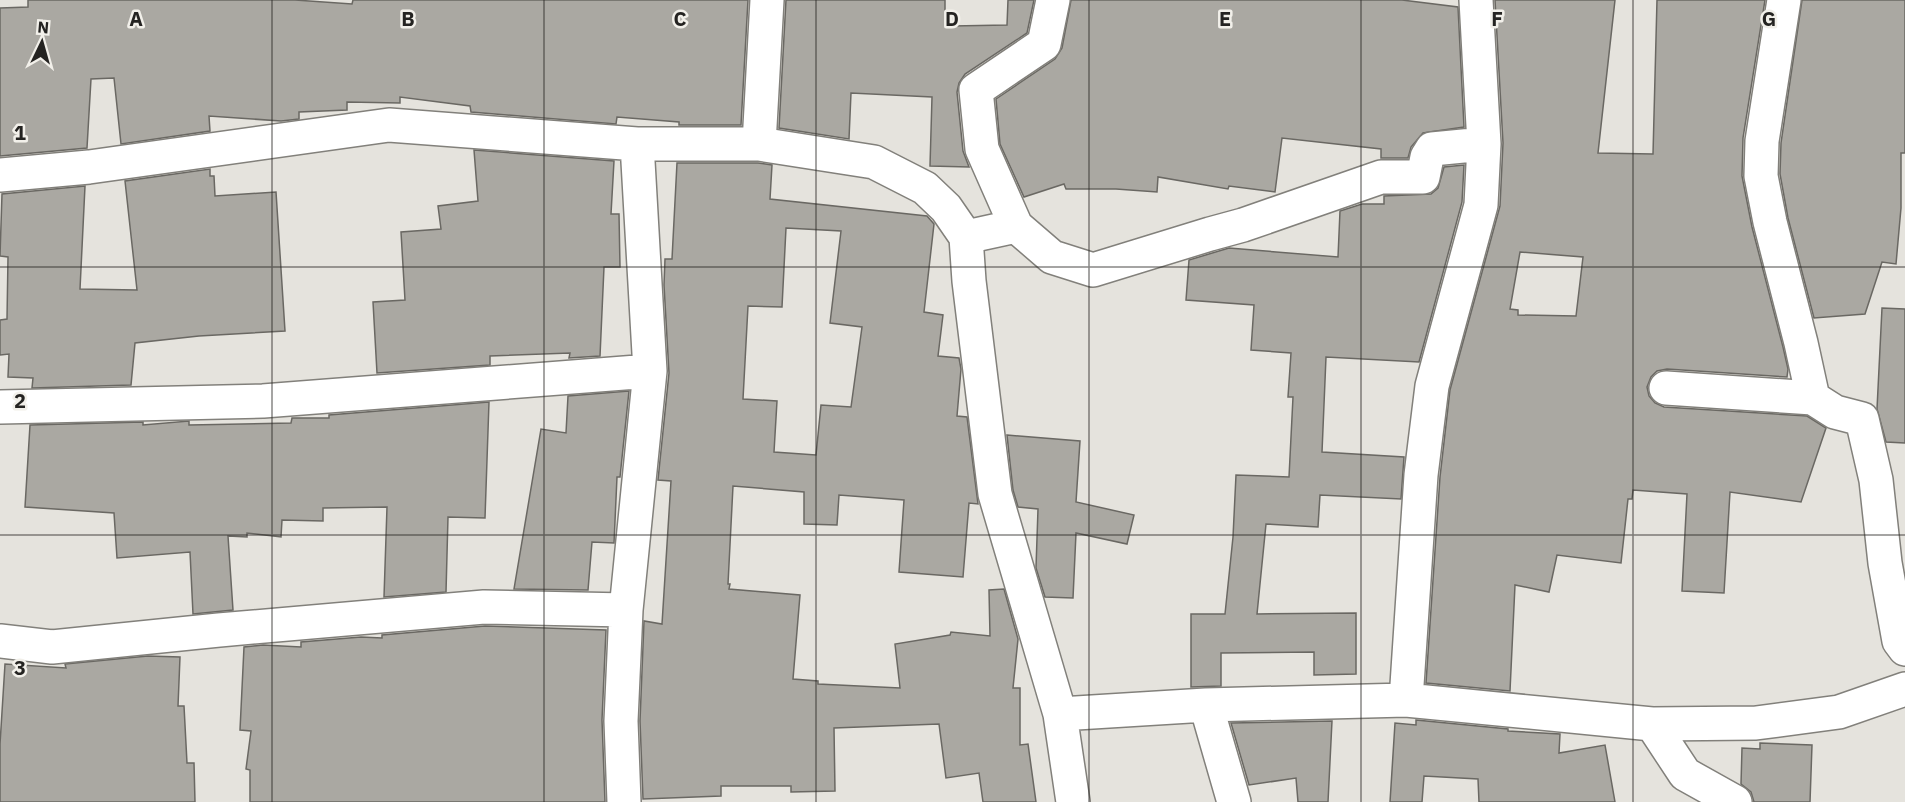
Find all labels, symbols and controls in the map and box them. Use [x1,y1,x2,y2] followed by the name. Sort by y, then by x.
[129,5,143,32] text: A
[401,5,415,32] text: B
[673,5,687,32] text: C
[945,5,959,32] text: D
[1219,5,1231,32] text: E
[1491,5,1503,32] text: F
[1762,5,1776,32] text: G
[12,12,72,72] north arrow
[37,17,50,38] text: N
[14,119,26,146] text: 1
[14,387,26,414] text: 2
[14,654,26,681] text: 3

